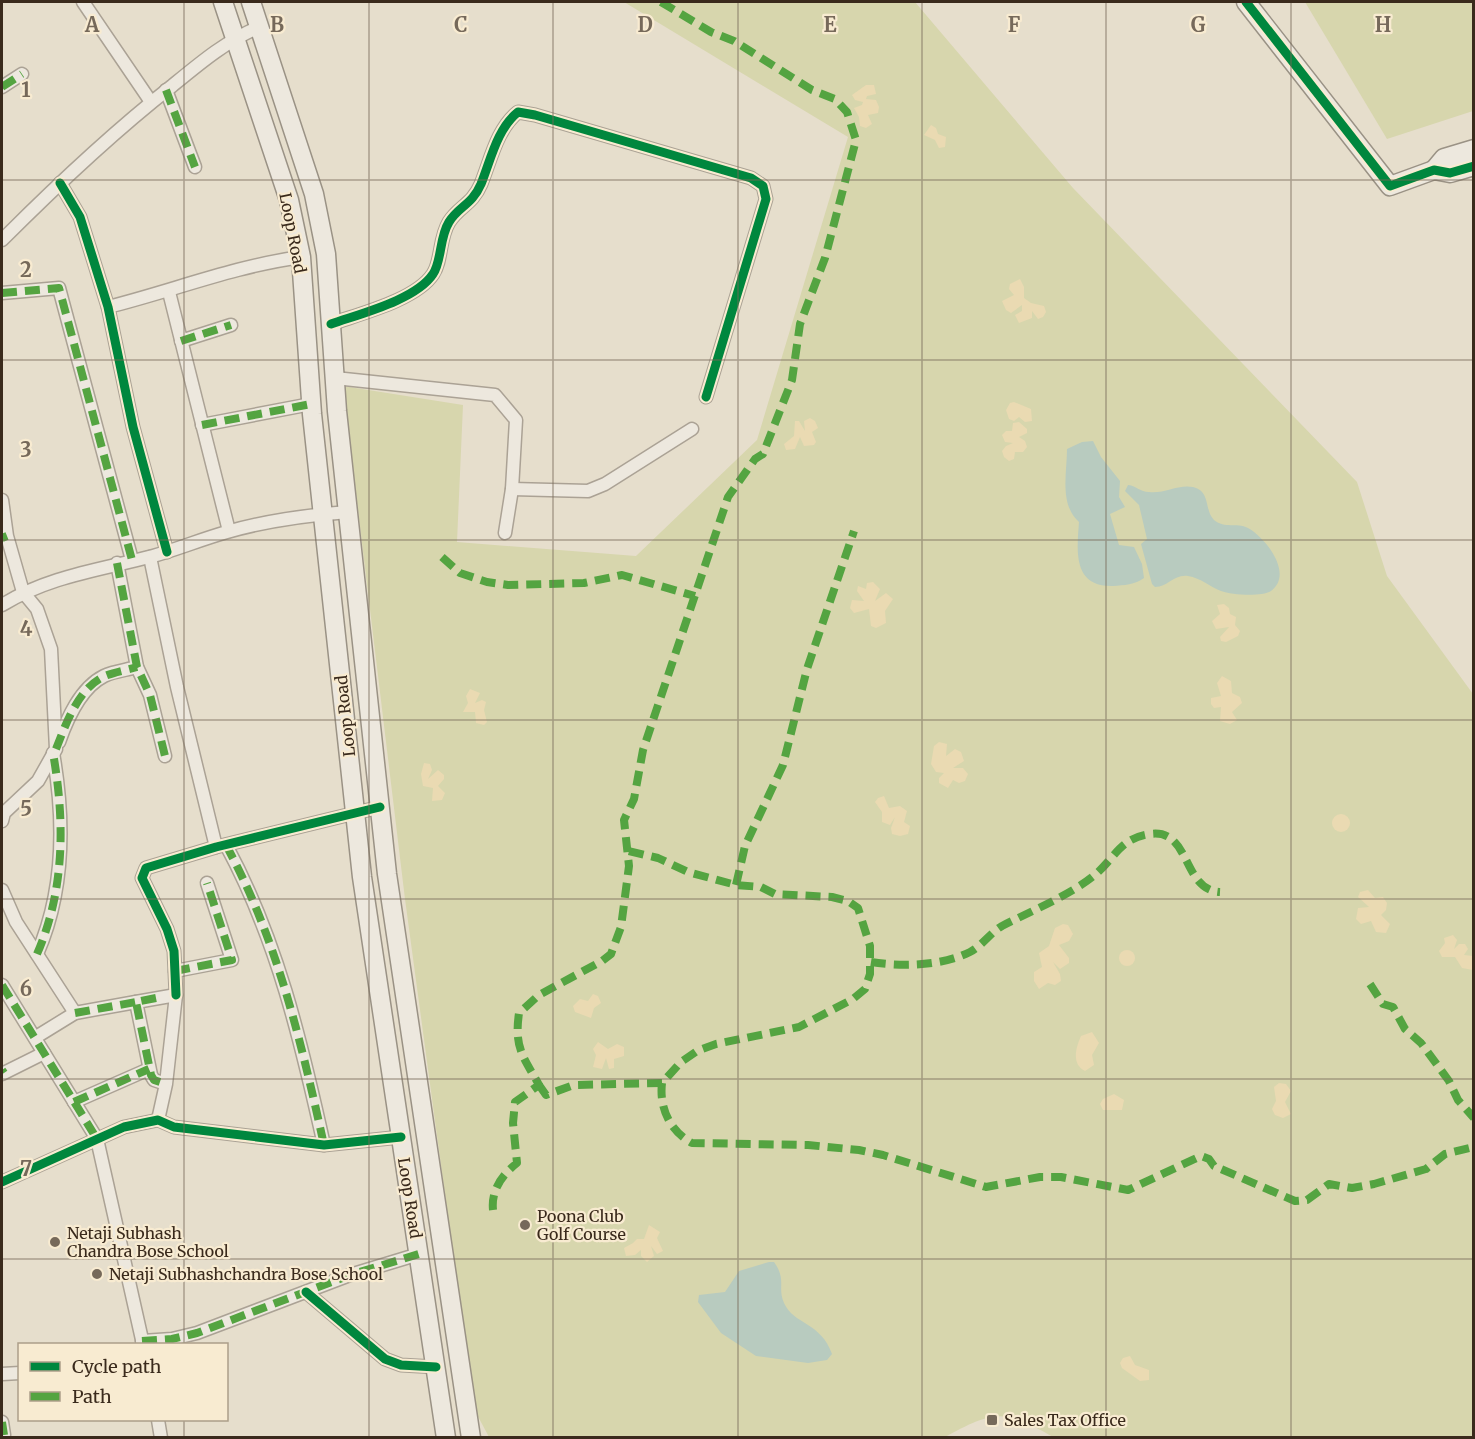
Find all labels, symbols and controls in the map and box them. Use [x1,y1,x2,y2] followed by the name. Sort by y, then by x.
[84,12,100,37] text: A
[270,12,284,37] text: B
[454,12,468,37] text: C
[637,12,653,37] text: D
[823,12,837,37] text: E
[1008,12,1021,37] text: F
[1191,12,1206,37] text: G
[1375,12,1391,37] text: H
[21,77,31,102] text: 1
[275,191,311,275] street label: Loop Road
[20,257,32,282] text: 2
[20,437,32,462] text: 3
[20,616,33,641] text: 4
[331,674,359,758] street label: Loop Road
[20,796,32,821] text: 5
[20,976,32,1001] text: 6
[20,1156,32,1181] text: 7
[394,1156,426,1240] street label: Loop Road
[537,1206,626,1244] place label: Poona Club Golf Course
[518,1218,532,1232] marker: Poona Club Golf Course
[67,1223,229,1261] place label: Netaji Subhash Chandra Bose School
[48,1235,62,1249] marker: Netaji Subhash Chandra Bose School
[109,1264,383,1284] place label: Netaji Subhashchandra Bose School
[90,1267,104,1281] marker: Netaji Subhashchandra Bose School
[18,1343,228,1421] legend
[72,1355,162,1378] text: Cycle path
[72,1385,112,1408] text: Path
[1004,1410,1126,1430] place label: Sales Tax Office
[985,1413,999,1427] marker: Sales Tax Office

